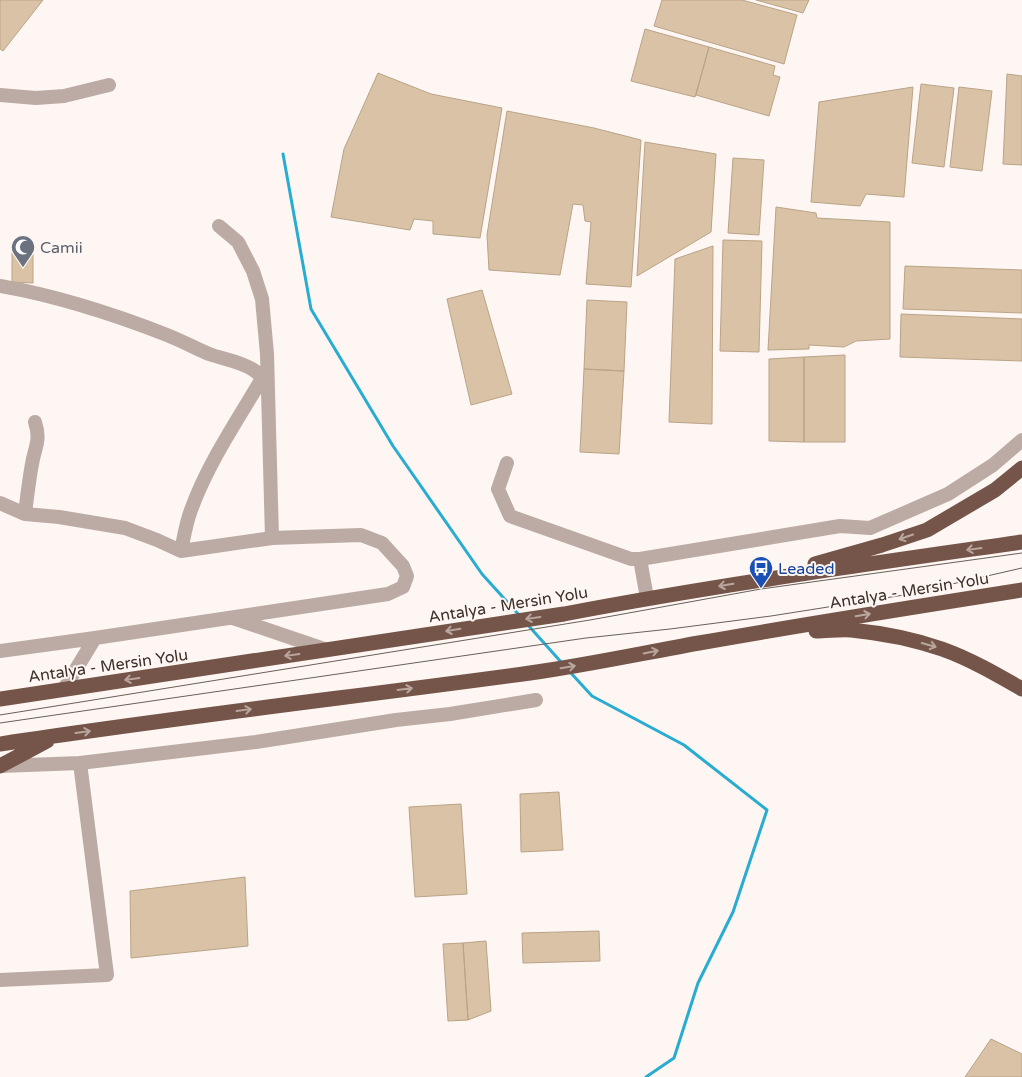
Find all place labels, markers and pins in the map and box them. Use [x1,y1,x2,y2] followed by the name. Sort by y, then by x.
[10,234,36,268] mosque icon: Camii
[40,238,83,258] place label: Camii
[748,555,774,589] bus stop icon: Leaded
[778,559,835,579] place label: Leaded

